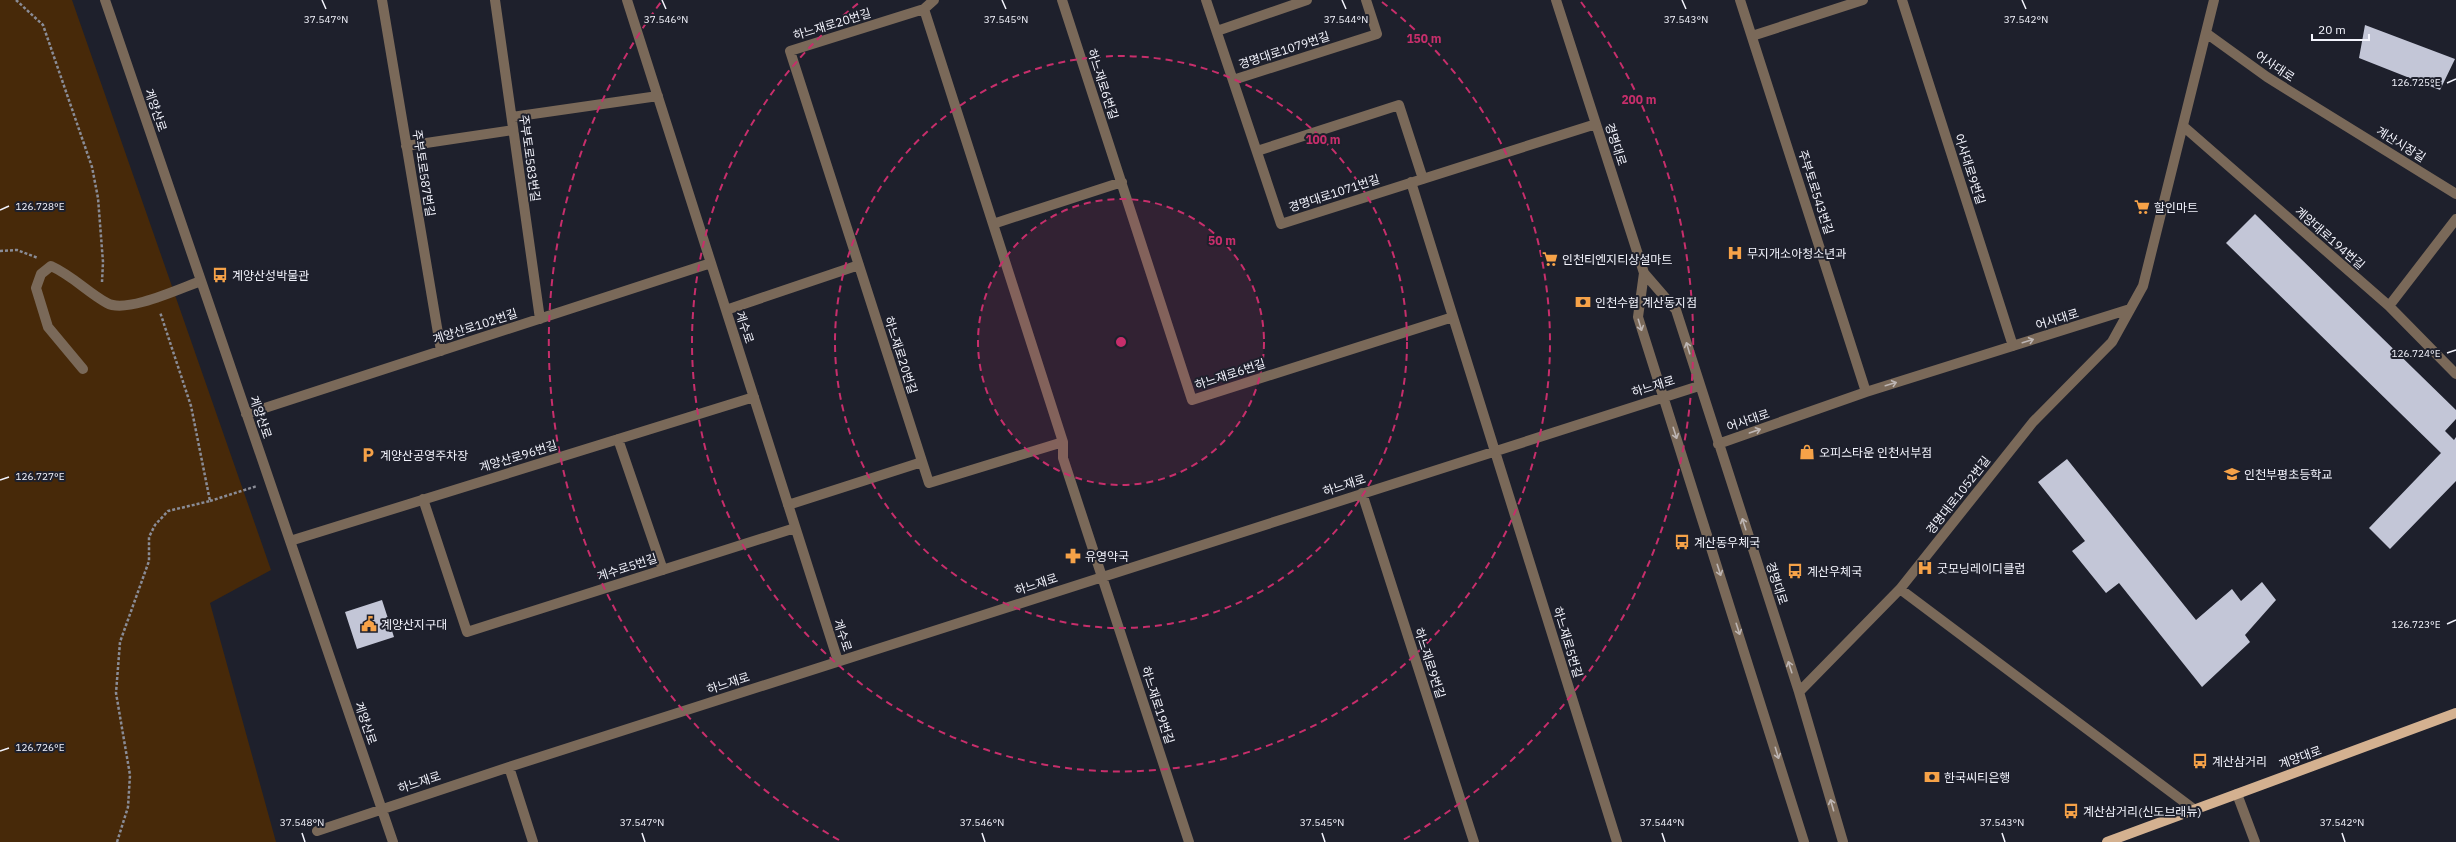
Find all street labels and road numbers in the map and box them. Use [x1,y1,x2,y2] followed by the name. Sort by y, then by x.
[791,5,873,43] street label: 하느재로20번길
[1236,28,1332,72] street label: 경명대로1079번길
[1085,47,1121,121] street label: 하느재로6번길
[2252,47,2298,85] street label: 어사대로
[142,87,170,133] street label: 계양산로
[516,113,544,203] street label: 주부토로583번길
[1602,121,1630,167] street label: 경명대로
[2374,123,2428,165] street label: 계산시장길
[410,128,438,218] street label: 주부토로587번길
[1952,132,1988,206] street label: 어사대로9번길
[1795,148,1837,236] street label: 주부토로543번길
[1286,171,1382,215] street label: 경명대로1071번길
[2292,204,2368,272] street label: 계양대로194번길
[431,305,519,347] street label: 계양산로102번길
[2034,305,2080,333] street label: 어사대로
[733,309,757,345] street label: 계수로
[881,314,921,396] street label: 하느재로20번길
[1193,356,1267,392] street label: 하느재로6번길
[1630,372,1676,400] street label: 하느재로
[247,394,275,440] street label: 계양산로
[1725,406,1771,434] street label: 어사대로
[477,437,559,475] street label: 계양산로96번길
[1923,453,1993,537] street label: 경명대로1052번길
[1321,471,1367,499] street label: 하느재로
[595,550,659,584] street label: 계수로5번길
[1763,560,1791,606] street label: 경명대로
[1013,570,1059,598] street label: 하느재로
[1550,605,1586,679] street label: 하느재로5번길
[831,617,855,653] street label: 계수로
[1412,626,1448,700] street label: 하느재로9번길
[1138,664,1178,746] street label: 하느재로19번길
[705,669,751,697] street label: 하느재로
[352,700,380,746] street label: 계양산로
[2277,742,2323,772] street label: 계양대로
[396,768,442,796] street label: 하느재로

